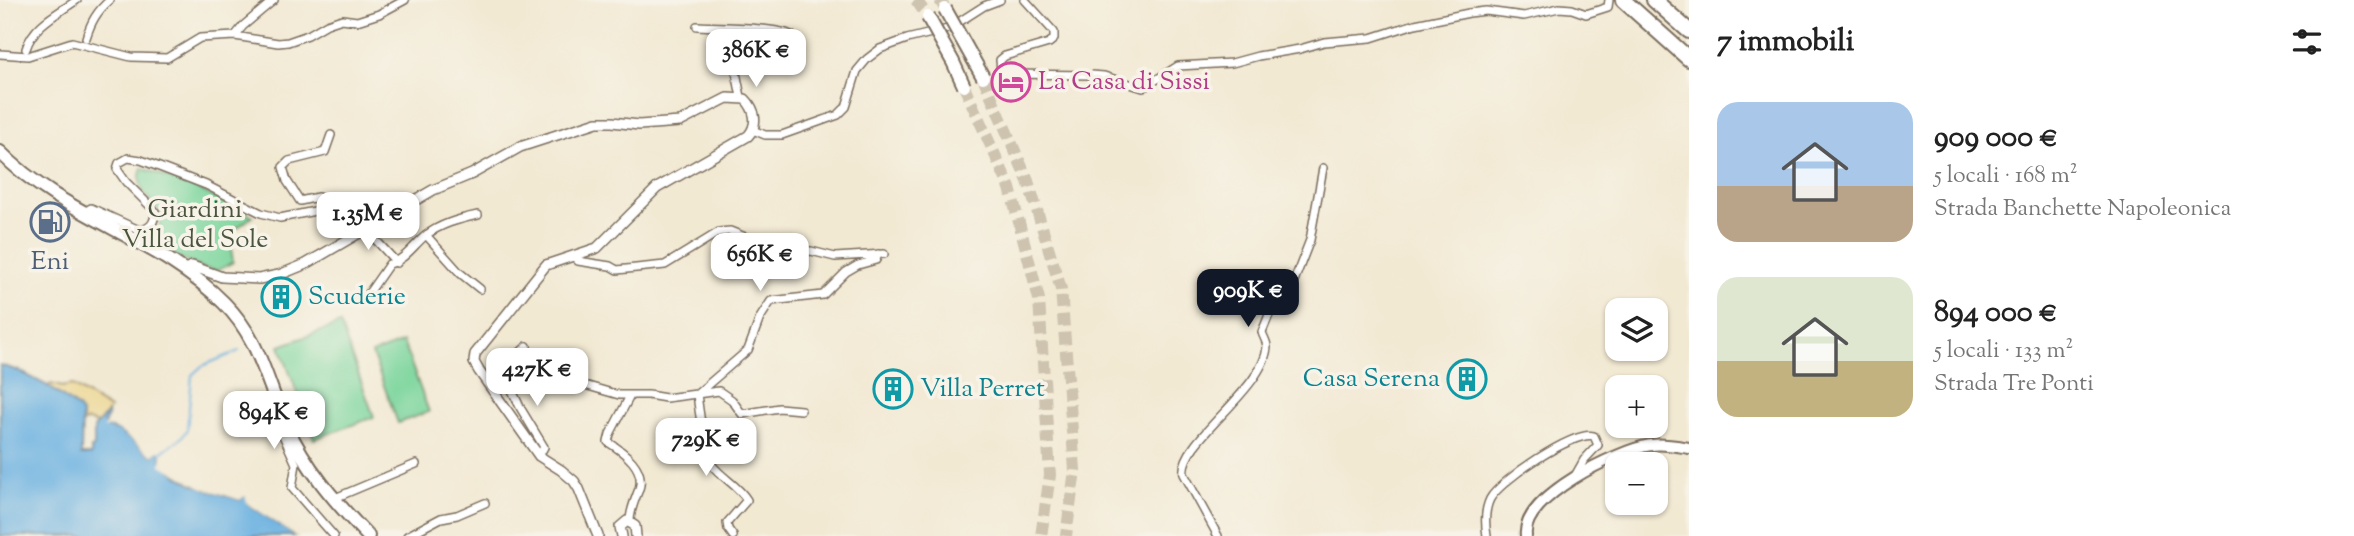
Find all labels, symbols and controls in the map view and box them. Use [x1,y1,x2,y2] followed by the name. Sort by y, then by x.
[1717,21,1854,64] text: 7 immobili
[2288,23,2326,61] icon: filters
[699,29,813,89] pin: 386K €
[722,35,790,68] text: 386K €
[990,61,1032,103] hotel icon: La Casa di Sissi
[1038,64,1210,101] place label: La Casa di Sissi
[1934,117,2058,160] text: 909 000 €
[1773,130,1857,214] icon: home
[1934,160,2078,193] text: 5 locali · 168 m²
[122,192,268,259] park label: Giardini Villa del Sole
[303,192,433,252] pin: 1.35M €
[1934,193,2231,226] text: Strada Banchette Napoleonica
[333,198,403,231] text: 1.35M €
[29,201,71,243] fuel station icon: Eni
[703,233,817,293] pin: 656K €
[727,239,793,272] text: 656K €
[31,244,69,281] place label: Eni
[1191,270,1305,329] pin: 909K €
[1213,275,1283,308] text: 909K €
[260,276,302,318] building icon: Scuderie
[308,279,406,316] place label: Scuderie
[1934,292,2058,335] text: 894 000 €
[1605,298,1668,515] map controls
[1605,298,1668,361] button: layers
[1773,305,1857,389] icon: home
[1934,335,2073,368] text: 5 locali · 133 m²
[480,348,594,408] pin: 427K €
[502,354,572,387] text: 427K €
[1446,358,1488,400] building icon: Casa Serena
[1303,361,1440,398] place label: Casa Serena
[872,368,914,410] building icon: Villa Perret
[1934,368,2094,401] text: Strada Tre Ponti
[920,371,1045,408] place label: Villa Perret
[1605,375,1668,438] button: +
[217,392,331,451] pin: 894K €
[239,397,309,430] text: 894K €
[649,419,763,478] pin: 729K €
[672,424,740,457] text: 729K €
[1605,452,1668,515] button: −

